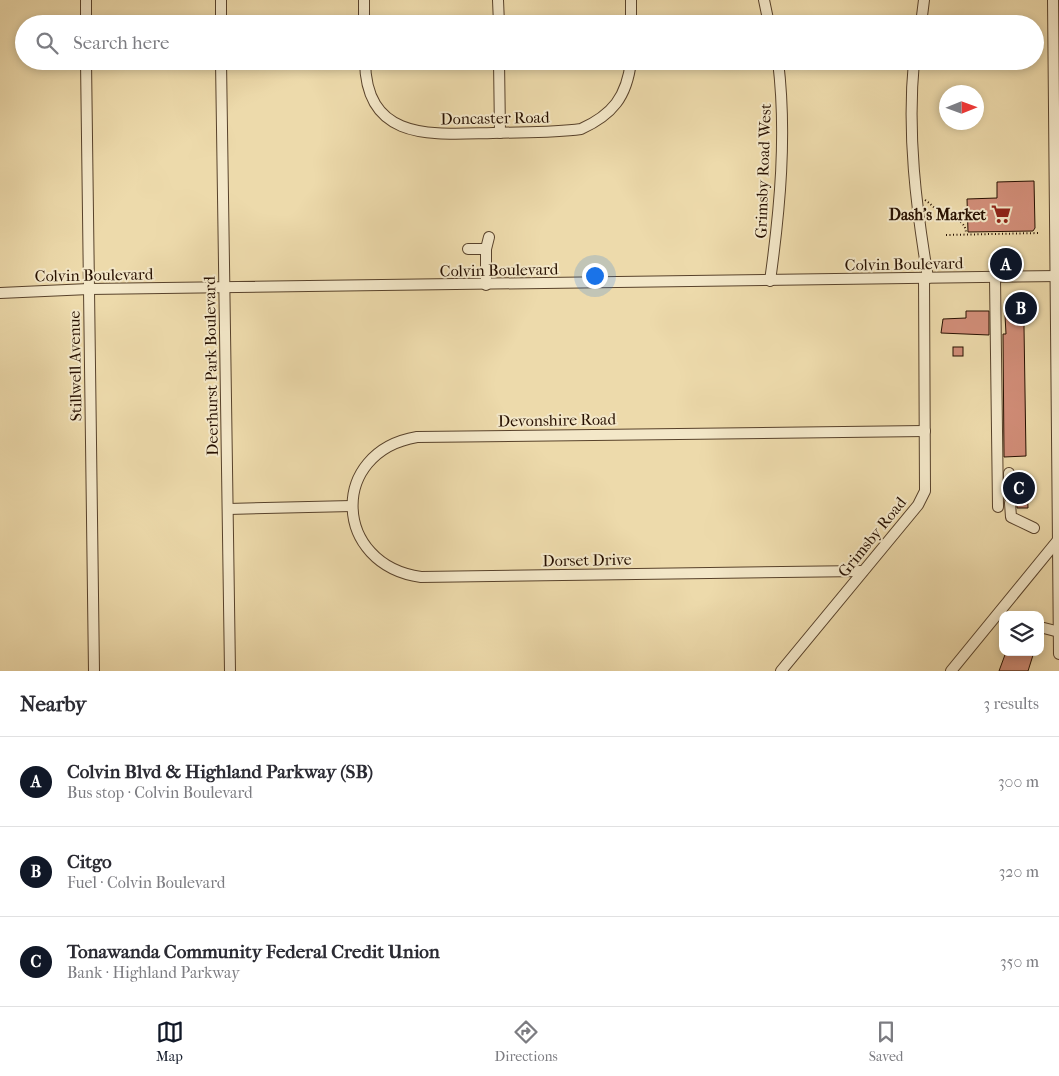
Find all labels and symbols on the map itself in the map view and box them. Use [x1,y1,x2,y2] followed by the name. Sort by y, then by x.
[939,85,984,130] north arrow
[751,103,775,239] street label: Grimsby Road West
[440,108,550,128] street label: Doncaster Road
[990,203,1012,225] supermarket icon: Dash's Market
[889,205,986,224] place label: Dash's Market
[990,245,1022,283] pin: A
[845,253,964,275] street label: Colvin Boulevard
[440,259,559,281] street label: Colvin Boulevard
[582,263,608,289] your location
[35,264,154,286] street label: Colvin Boulevard
[200,276,222,456] street label: Deerhurst Park Boulevard
[1005,289,1037,327] pin: B
[65,310,85,422] street label: Stillwell Avenue
[498,409,617,431] street label: Devonshire Road
[1003,469,1035,507] pin: C
[834,493,910,581] street label: Grimsby Road
[542,550,632,570] street label: Dorset Drive

